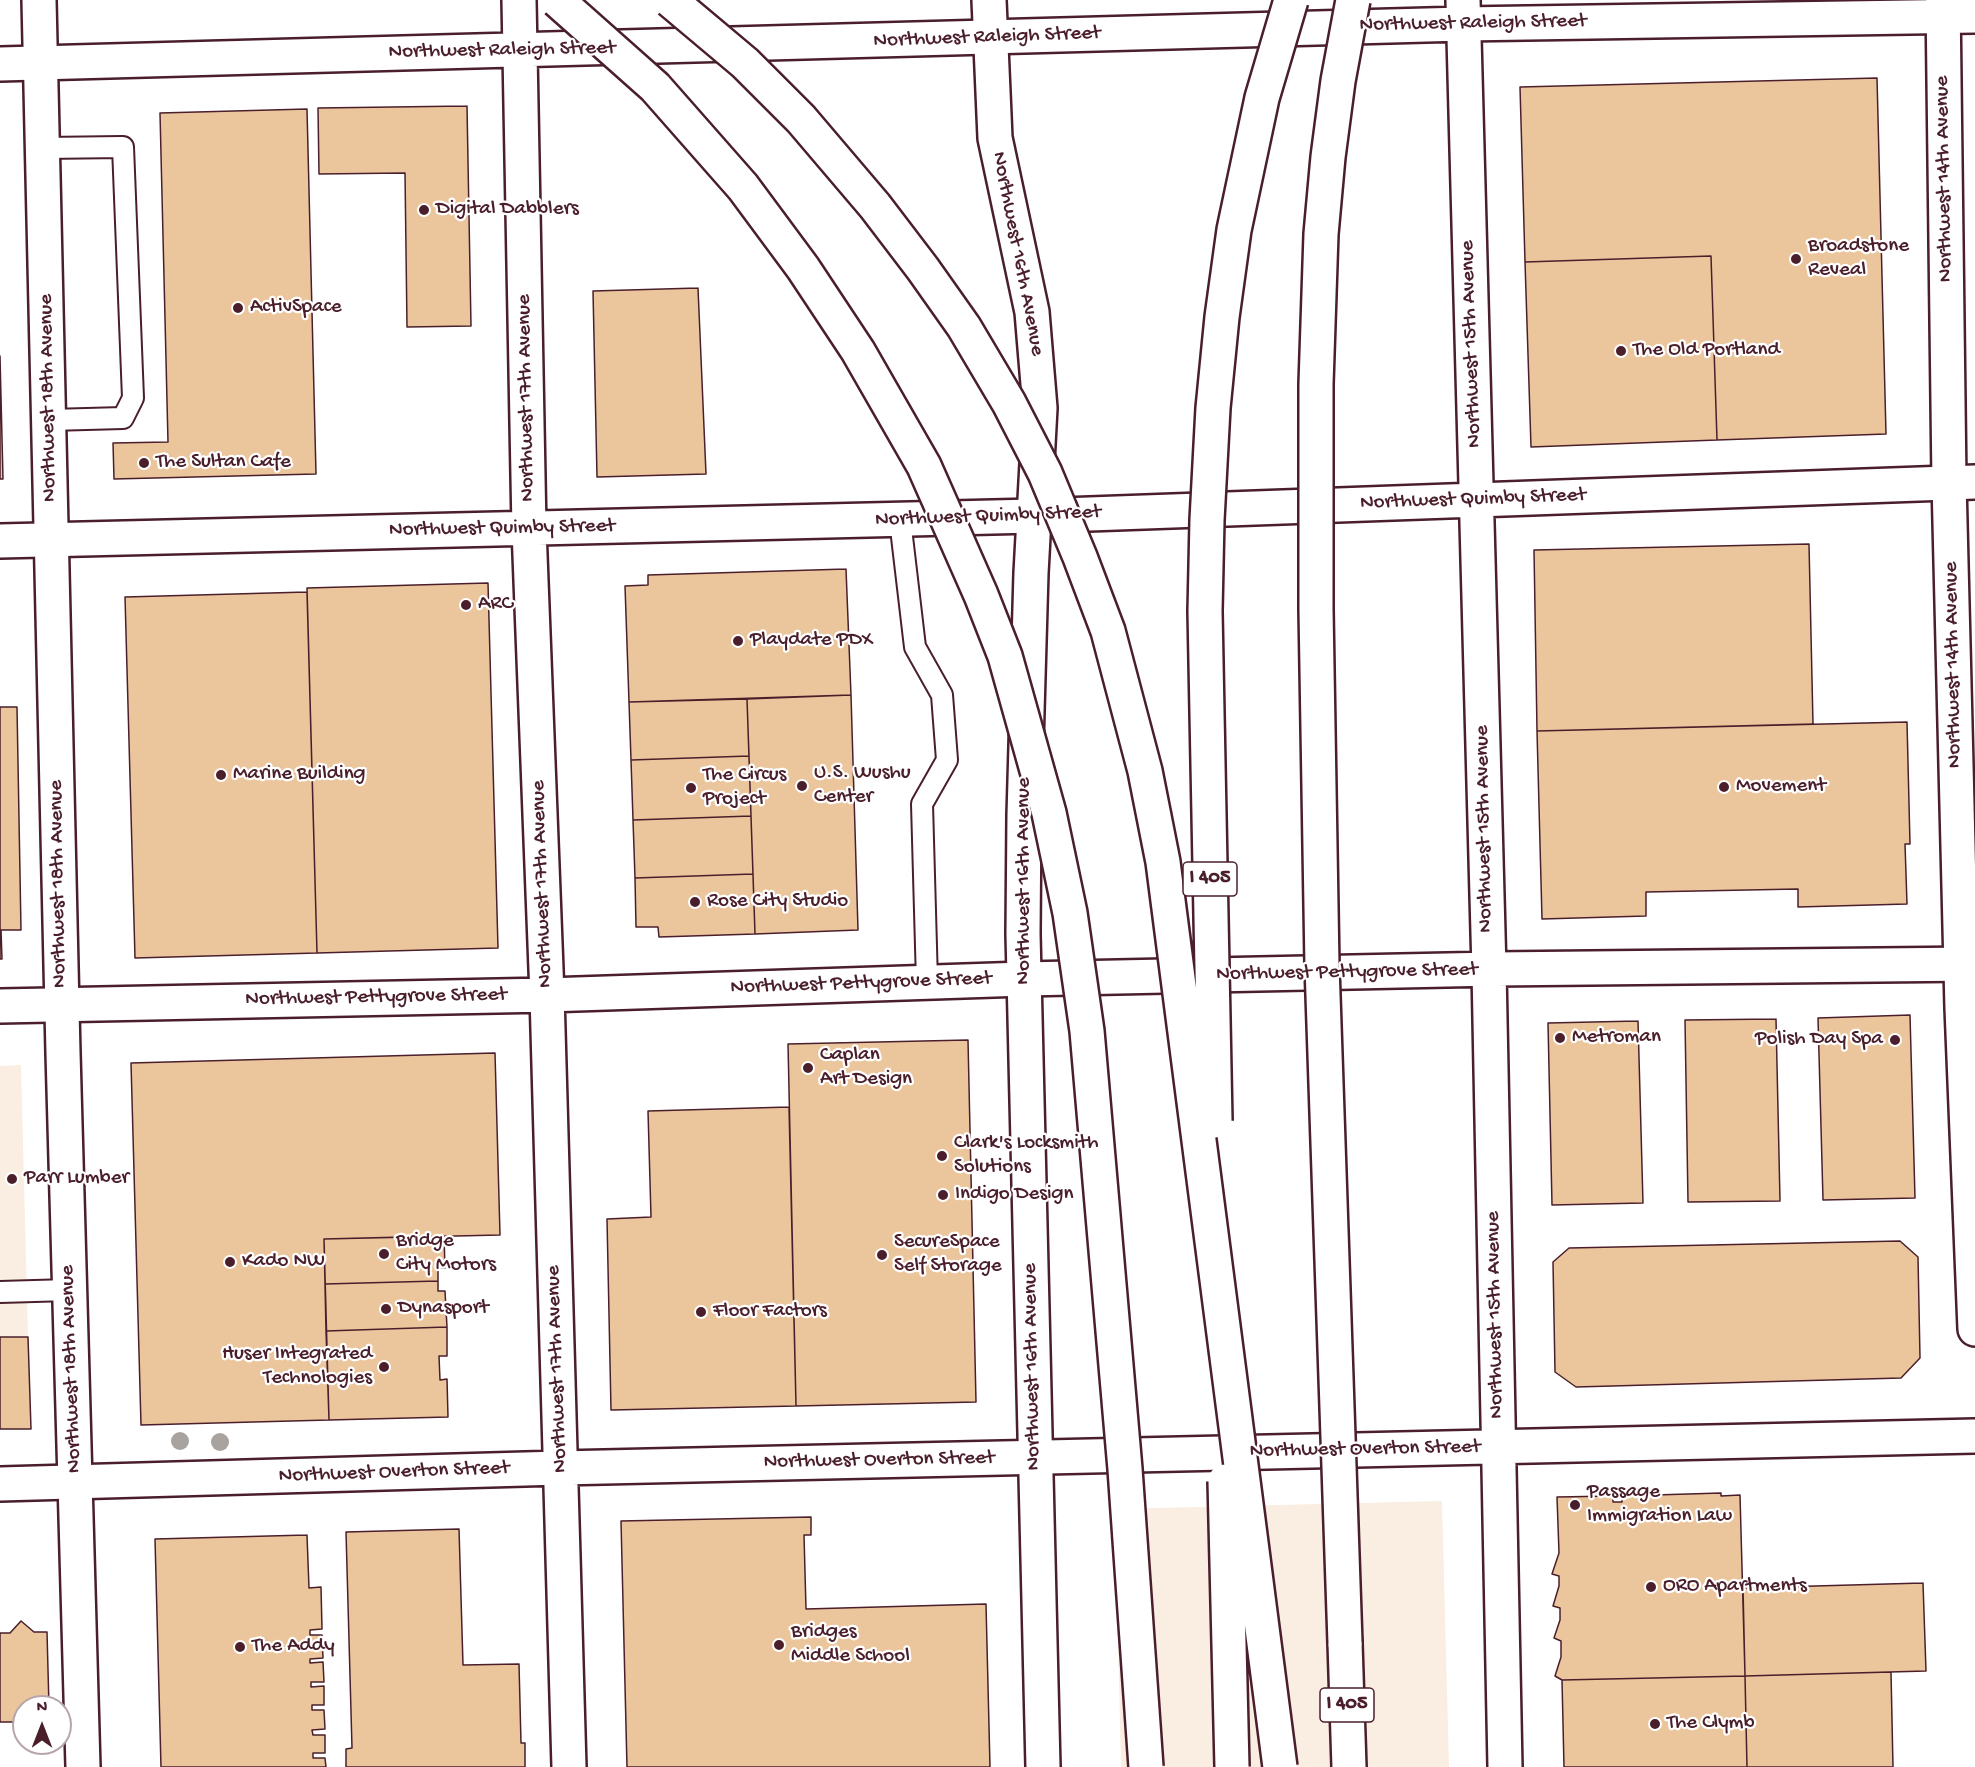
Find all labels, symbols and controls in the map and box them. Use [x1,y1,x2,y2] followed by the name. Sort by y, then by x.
[1359,9,1587,39] street label: Northwest Raleigh Street
[873,21,1101,55] street label: Northwest Raleigh Street
[388,36,616,66] street label: Northwest Raleigh Street
[1931,75,1959,283] street label: Northwest 14th Avenue
[985,150,1049,358] street label: Northwest 16th Avenue
[436,197,579,223] place label: Digital Dabblers
[417,203,431,217] marker: Digital Dabblers
[1808,234,1909,284] place label: Broadstone Reveal
[1456,240,1488,448] street label: Northwest 15th Avenue
[1789,252,1803,266] marker: Broadstone Reveal
[35,294,63,502] street label: Northwest 18th Avenue
[513,294,541,502] street label: Northwest 17th Avenue
[250,295,342,321] place label: ActivSpace
[231,301,245,315] marker: ActivSpace
[1633,338,1780,364] place label: The Old Portland
[1614,344,1628,358] marker: The Old Portland
[156,450,291,476] place label: The Sultan Cafe
[137,456,151,470] marker: The Sultan Cafe
[1360,483,1586,517] street label: Northwest Quimby Street
[875,500,1101,534] street label: Northwest Quimby Street
[389,514,615,544] street label: Northwest Quimby Street
[1940,561,1968,769] street label: Northwest 14th Avenue
[478,592,513,618] place label: ARC
[459,598,473,612] marker: ARC
[750,628,873,654] place label: Playdate PDX
[731,634,745,648] marker: Playdate PDX
[1471,725,1499,933] street label: Northwest 15th Avenue
[814,761,911,811] place label: U.S. Wushu Center
[233,762,366,788] place label: Marine Building
[703,763,786,813] place label: The Circus Project
[214,768,228,782] marker: Marine Building
[1736,774,1826,800] place label: Movement
[1012,777,1038,985] street label: Northwest 16th Avenue
[795,779,809,793] marker: U.S. Wushu Center
[45,780,73,988] street label: Northwest 18th Avenue
[527,780,559,988] street label: Northwest 17th Avenue
[1717,780,1731,794] marker: Movement
[684,781,698,795] marker: The Circus Project
[1183,862,1237,896] road number: I 405
[707,889,848,915] place label: Rose City Studio
[688,895,702,909] marker: Rose City Studio
[1216,958,1478,988] street label: Northwest Pettygrove Street
[730,967,992,1001] street label: Northwest Pettygrove Street
[245,983,507,1013] street label: Northwest Pettygrove Street
[1572,1025,1661,1051] place label: Metroman
[1755,1027,1883,1053] place label: Polish Day Spa
[1553,1031,1567,1045] marker: Metroman
[1888,1033,1902,1047] marker: Polish Day Spa
[820,1043,912,1093] place label: Caplan Art Design
[801,1061,815,1075] marker: Caplan Art Design
[954,1131,1099,1181] place label: Clark's Locksmith Solutions
[935,1149,949,1163] marker: Clark's Locksmith Solutions
[24,1166,129,1192] place label: Parr Lumber
[5,1172,19,1186] marker: Parr Lumber
[955,1182,1073,1208] place label: Indigo Design
[936,1188,950,1202] marker: Indigo Design
[1482,1211,1510,1419] street label: Northwest 15th Avenue
[396,1229,496,1279] place label: Bridge City Motors
[894,1230,1002,1280] place label: SecureSpace Self Storage
[377,1247,391,1261] marker: Bridge City Motors
[875,1248,889,1262] marker: SecureSpace Self Storage
[242,1249,325,1275] place label: Kado NW
[223,1255,237,1269] marker: Kado NW
[1019,1263,1047,1471] street label: Northwest 16th Avenue
[56,1265,88,1473] street label: Northwest 18th Avenue
[542,1265,574,1473] street label: Northwest 17th Avenue
[398,1296,489,1322] place label: Dynasport
[713,1299,827,1325] place label: Floor Factors
[379,1302,393,1316] marker: Dynasport
[694,1305,708,1319] marker: Floor Factors
[222,1342,372,1392] place label: Huser Integrated Technologies
[377,1360,391,1374] marker: Huser Integrated Technologies
[1249,1435,1481,1465] street label: Northwest Overton Street
[763,1446,995,1476] street label: Northwest Overton Street
[278,1456,510,1490] street label: Northwest Overton Street
[1587,1480,1732,1530] place label: Passage Immigration Law
[1568,1498,1582,1512] marker: Passage Immigration Law
[1663,1574,1807,1600] place label: ORO Apartments
[1644,1580,1658,1594] marker: ORO Apartments
[791,1620,910,1670] place label: Bridges Middle School
[252,1634,335,1660] place label: The Addy
[772,1638,786,1652] marker: Bridges Middle School
[233,1640,247,1654] marker: The Addy
[1320,1688,1374,1722] road number: I 405
[12,1695,72,1755] north arrow
[37,1699,47,1718] text: N
[1667,1711,1755,1737] place label: The Clymb
[1648,1717,1662,1731] marker: The Clymb

